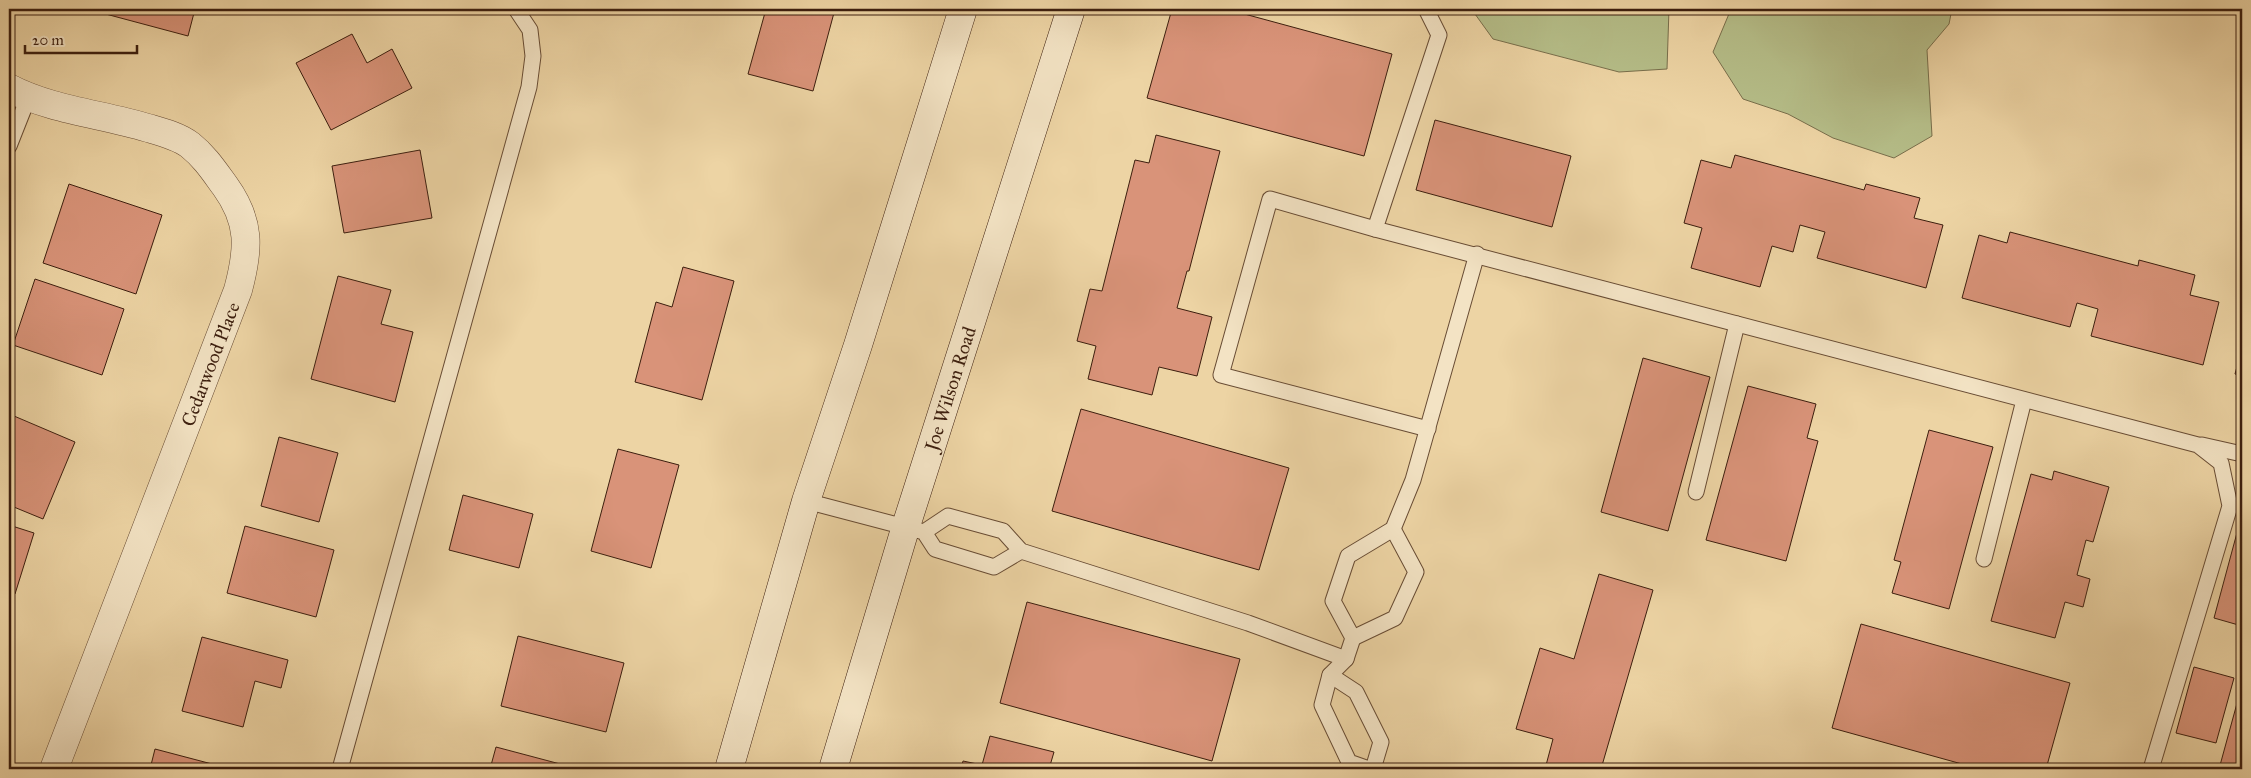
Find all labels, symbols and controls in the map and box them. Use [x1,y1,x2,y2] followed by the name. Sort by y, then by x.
[25,22,138,54] scale bar
[32,31,64,49] text: 20 m
[176,299,245,429] street label: Cedarwood Place
[919,323,981,456] street label: Joe Wilson Road

